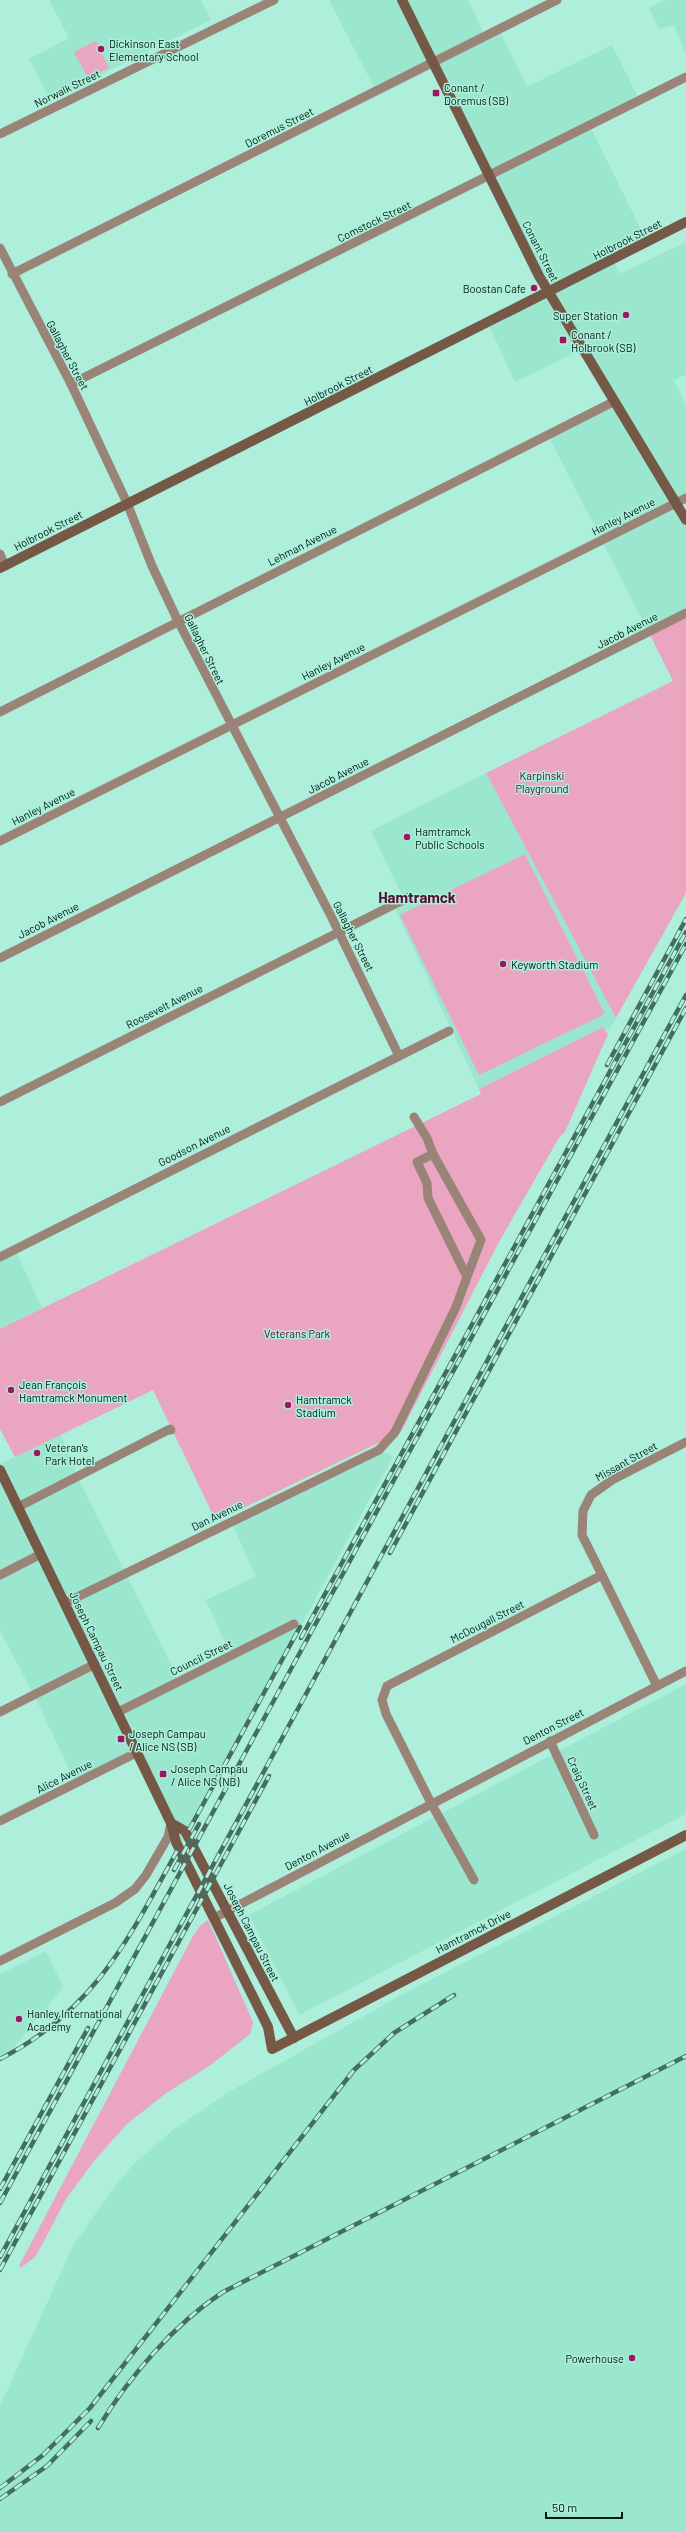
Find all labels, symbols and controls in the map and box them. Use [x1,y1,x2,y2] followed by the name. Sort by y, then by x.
[109,37,199,63] place label: Dickinson East Elementary School
[96,44,106,54] marker: Dickinson East Elementary School
[32,66,102,110] street label: Norwalk Street
[444,81,508,107] place label: Conant / Doremus (SB)
[431,88,441,98] marker: Conant / Doremus (SB)
[243,104,315,150] street label: Doremus Street
[335,198,413,244] street label: Comstock Street
[590,216,664,262] street label: Holbrook Street
[520,218,562,284] street label: Conant Street
[463,282,526,295] place label: Boostan Cafe
[529,283,539,293] marker: Boostan Cafe
[553,309,618,322] place label: Super Station
[621,310,631,320] marker: Super Station
[44,318,92,392] street label: Gallagher Street
[571,328,636,354] place label: Conant / Holbrook (SB)
[558,335,568,345] marker: Conant / Holbrook (SB)
[301,362,375,408] street label: Holbrook Street
[589,494,657,538] street label: Hanley Avenue
[11,507,85,553] street label: Holbrook Street
[265,522,339,568] street label: Lehman Avenue
[594,609,660,651] street label: Jacob Avenue
[182,612,228,686] street label: Gallagher Street
[299,639,367,683] street label: Hanley Avenue
[305,754,371,796] street label: Jacob Avenue
[515,769,569,795] park label: Karpinski Playground
[9,784,77,828] street label: Hanley Avenue
[415,825,484,851] place label: Hamtramck Public Schools
[402,832,412,842] marker: Hamtramck Public Schools
[378,888,456,906] district label: Hamtramck
[15,899,81,941] street label: Jacob Avenue
[331,899,377,973] street label: Gallagher Street
[511,958,598,971] place label: Keyworth Stadium
[498,959,508,969] marker: Keyworth Stadium
[123,981,205,1031] street label: Roosevelt Avenue
[156,1121,232,1169] street label: Goodson Avenue
[264,1327,331,1340] park label: Veterans Park
[19,1378,127,1404] place label: Jean François Hamtramck Monument
[6,1385,16,1395] marker: Jean François Hamtramck Monument
[296,1393,352,1419] place label: Hamtramck Stadium
[283,1400,293,1410] marker: Hamtramck Stadium
[593,1439,659,1483] street label: Missant Street
[45,1441,94,1467] place label: Veteran's Park Hotel
[32,1448,42,1458] marker: Veteran's Park Hotel
[189,1497,245,1533] street label: Dan Avenue
[67,1589,127,1693] street label: Joseph Campau Street
[448,1597,526,1645] street label: McDougall Street
[168,1636,234,1678] street label: Council Street
[520,1705,586,1747] street label: Denton Street
[129,1727,206,1753] place label: Joseph Campau / Alice NS (SB)
[116,1734,126,1744] marker: Joseph Campau / Alice NS (SB)
[565,1754,601,1812] street label: Craig Street
[34,1756,94,1796] street label: Alice Avenue
[171,1762,248,1788] place label: Joseph Campau / Alice NS (NB)
[158,1769,168,1779] marker: Joseph Campau / Alice NS (NB)
[282,1827,352,1873] street label: Denton Avenue
[222,1881,282,1983] street label: Joseph Campau Street
[433,1906,513,1956] street label: Hamtramck Drive
[27,2007,122,2033] place label: Hanley International Academy
[14,2014,24,2024] marker: Hanley International Academy
[565,2352,624,2365] place label: Powerhouse
[627,2353,637,2363] marker: Powerhouse
[546,2494,622,2520] scale bar
[552,2500,577,2514] text: 50 m

